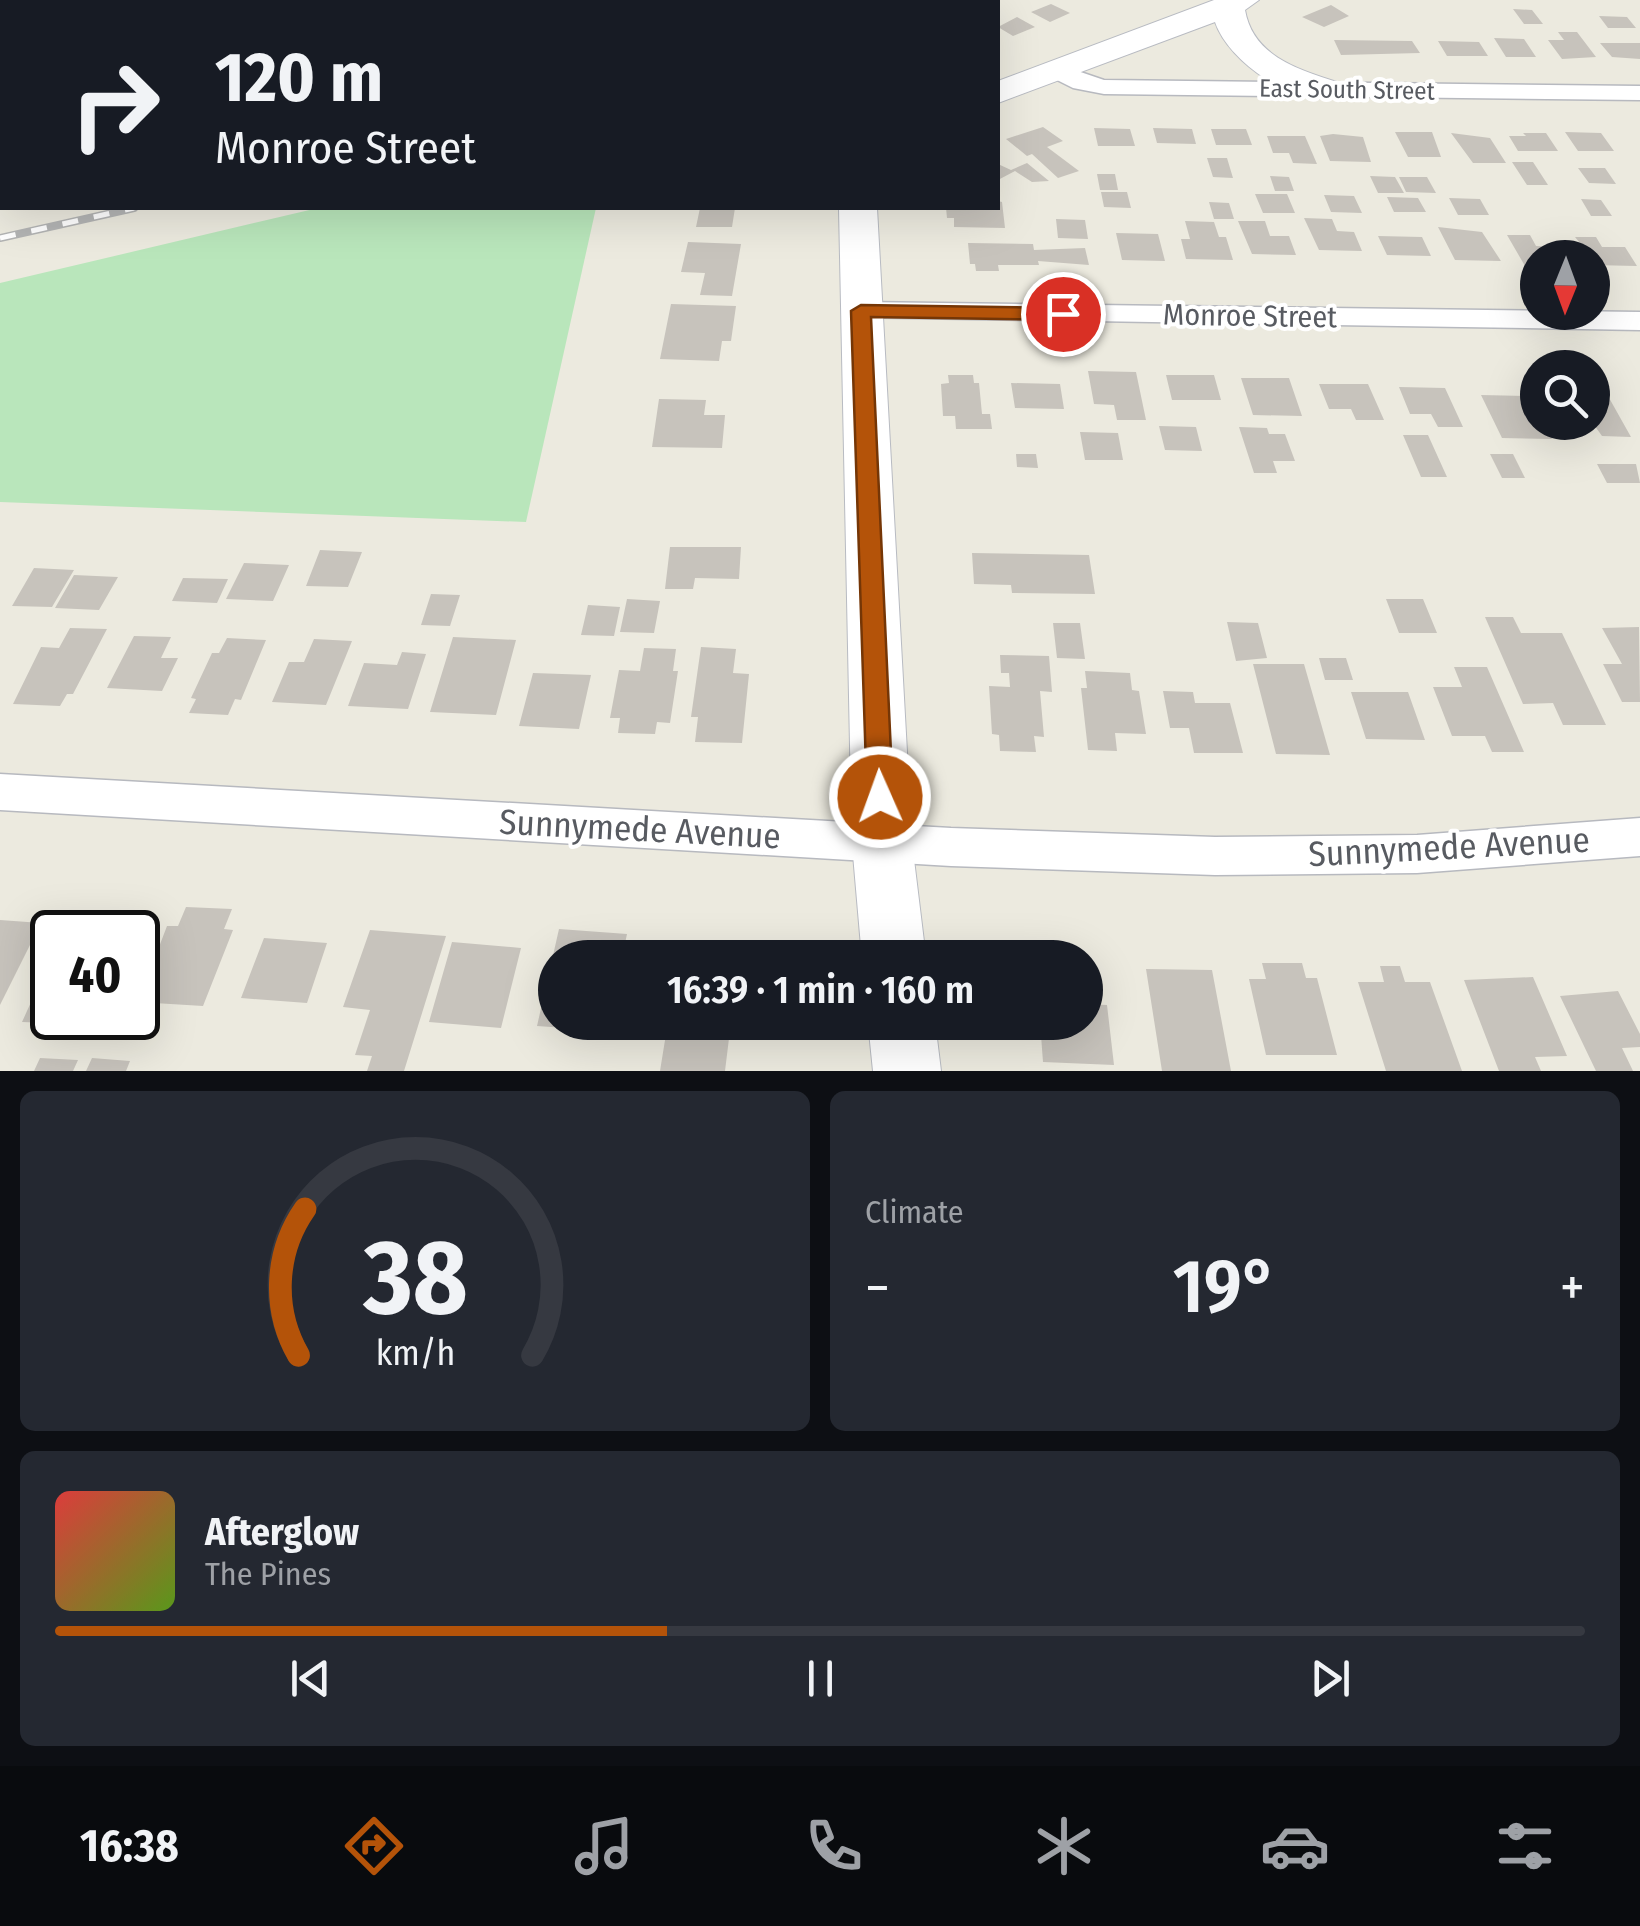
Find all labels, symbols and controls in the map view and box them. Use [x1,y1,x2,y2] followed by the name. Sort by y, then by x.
[215,36,383,120] text: 120 m
[50,40,180,170] icon: right
[1259,73,1436,107] street label: East South Street
[215,121,476,175] text: Monroe Street
[1520,240,1610,330] north arrow
[1520,240,1610,440] map controls
[1021,272,1106,357] pin
[1036,287,1091,342] icon: arrive
[1163,296,1337,336] street label: Monroe Street
[1520,350,1610,440] button: search
[828,745,932,849] position arrow
[498,801,782,857] street label: Sunnymede Avenue
[1307,819,1591,875] street label: Sunnymede Avenue
[30,910,160,1040] speed limit sign: 40
[667,967,974,1013] text: 16:39 · 1 min · 160 m
[865,1193,964,1231] text: Climate
[362,1216,467,1341] text: 38
[1173,1242,1277,1332] text: 19°
[865,1255,890,1321] text: −
[1560,1255,1585,1321] text: +
[375,1332,455,1374] text: km/h
[205,1509,359,1555] text: Afterglow
[205,1555,331,1593] text: The Pines
[283,1651,338,1706] icon: previous
[793,1651,848,1706] icon: pause
[1303,1651,1358,1706] icon: next
[339,1811,409,1881] icon: directions
[569,1811,639,1881] icon: music
[799,1811,869,1881] icon: phone
[1029,1811,1099,1881] icon: climate
[1260,1811,1330,1881] icon: car
[1490,1811,1560,1881] icon: filters
[80,1819,179,1873] text: 16:38

